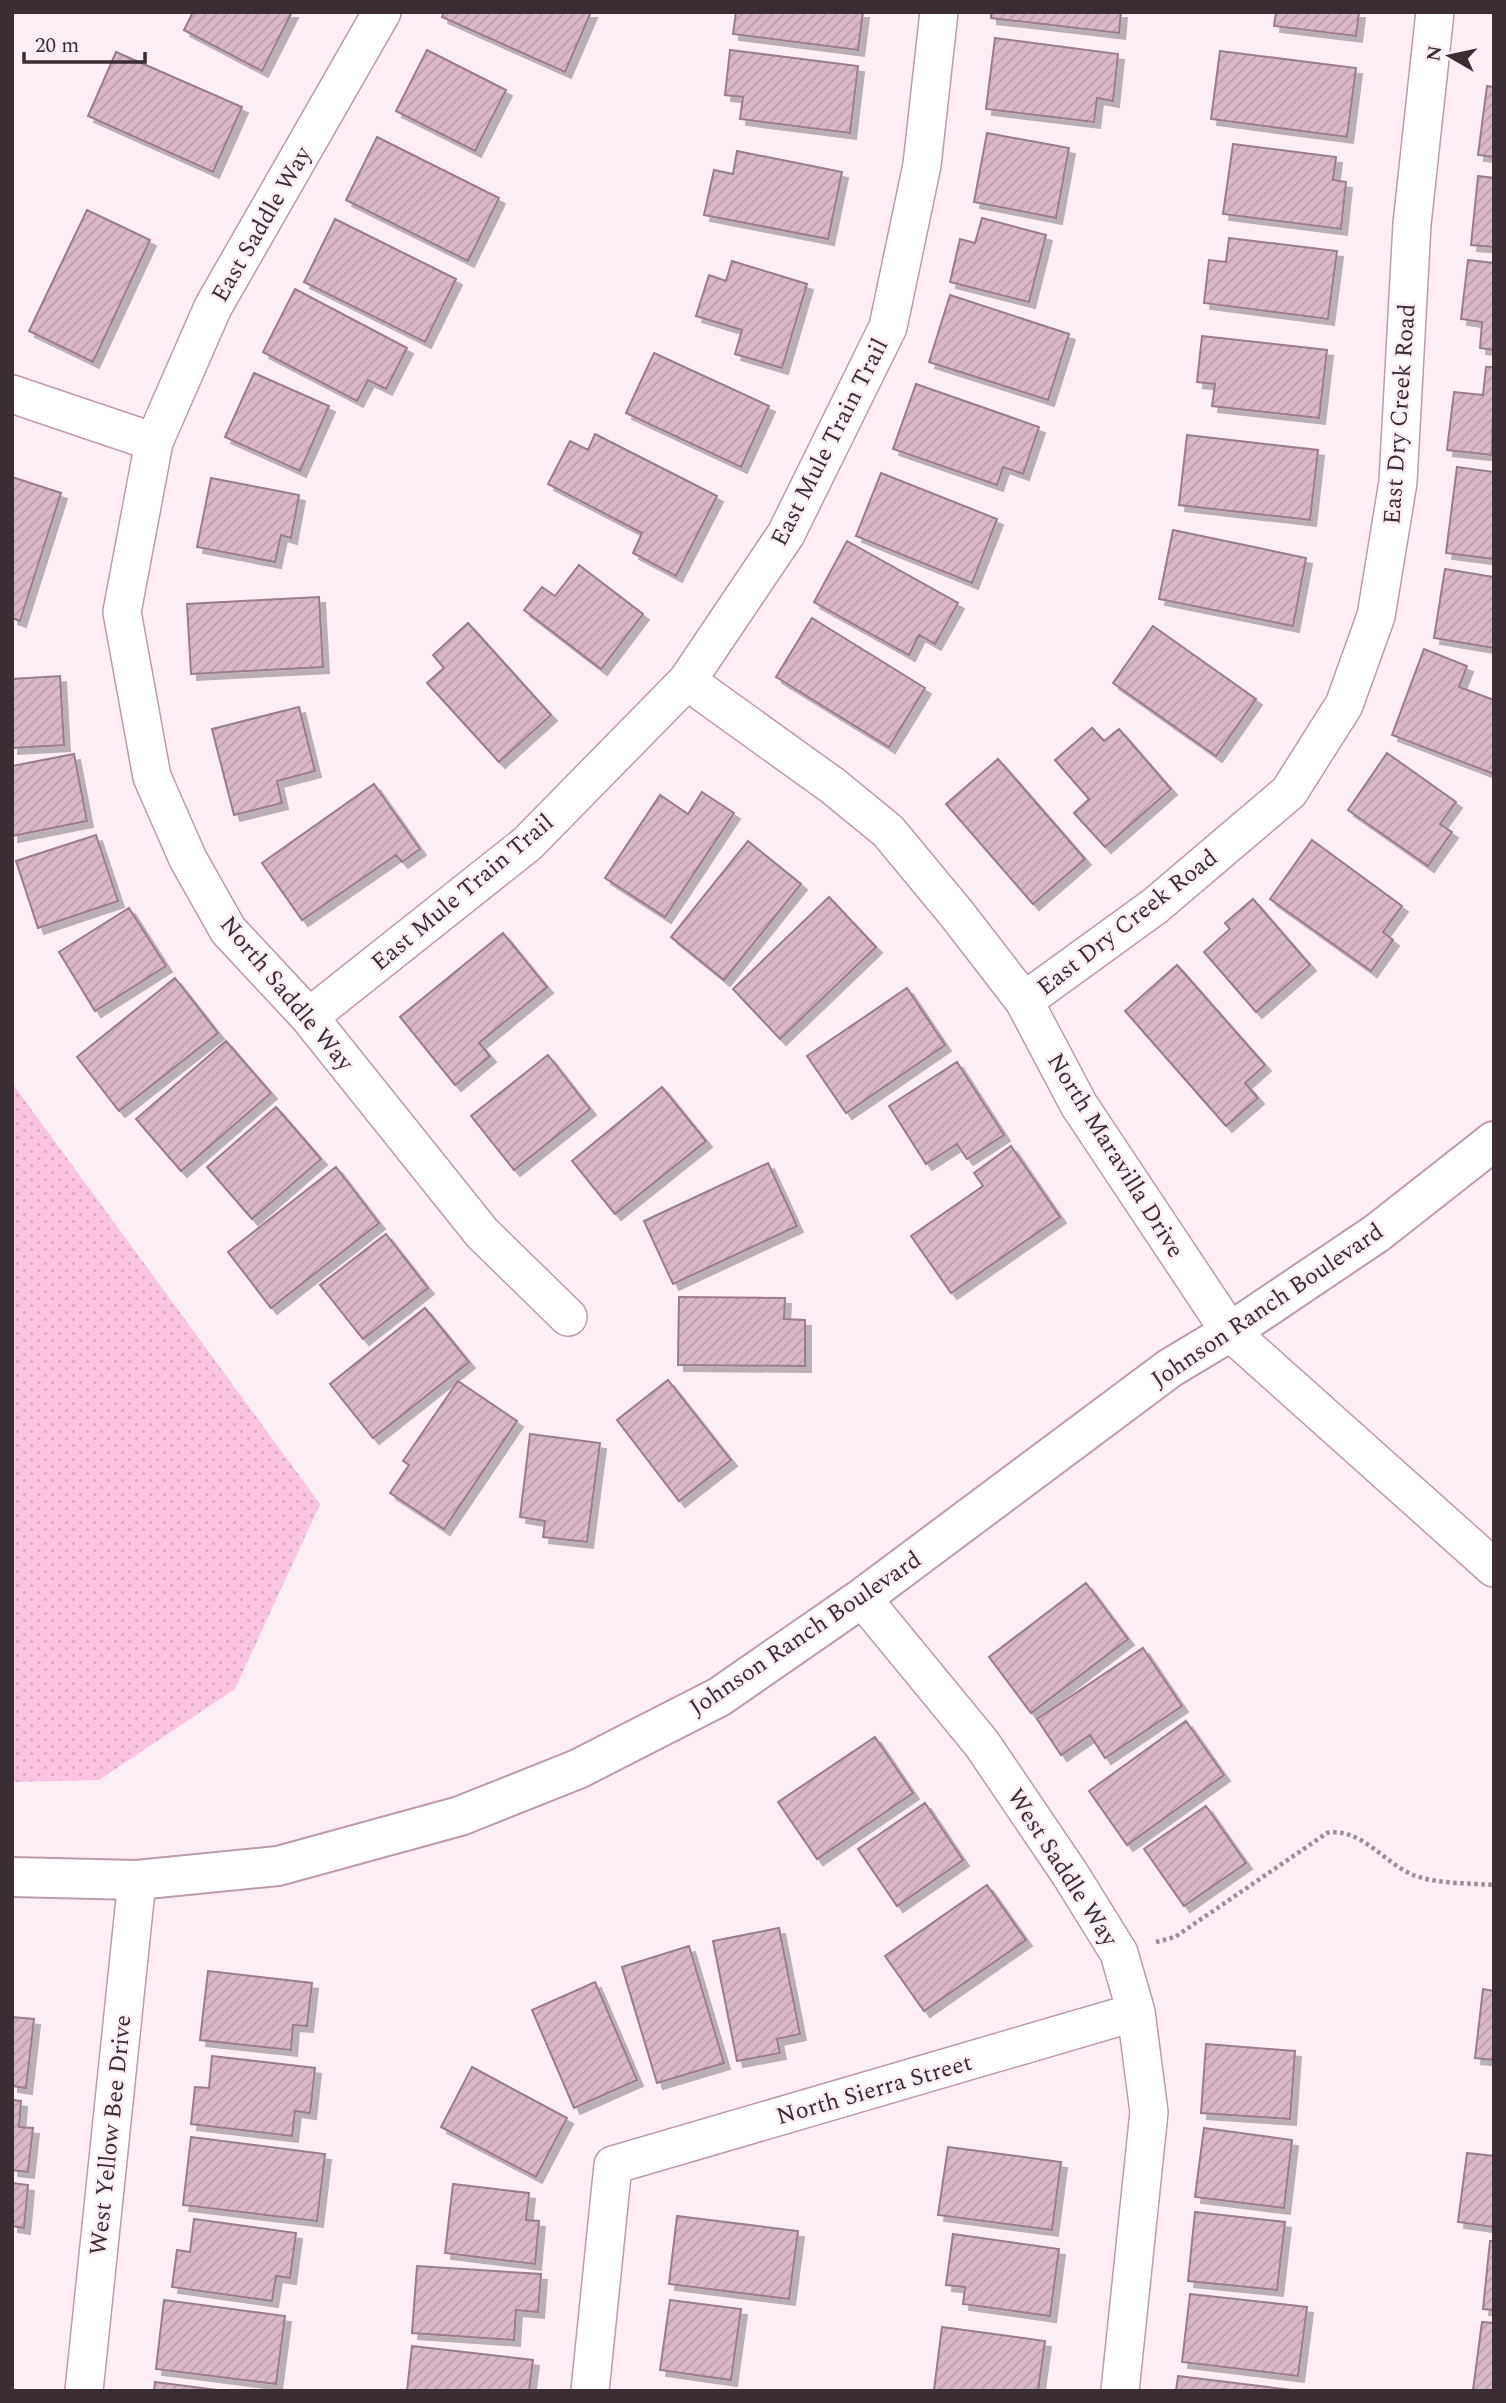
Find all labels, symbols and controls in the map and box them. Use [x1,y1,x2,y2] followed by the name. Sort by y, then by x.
[24,21,145,65] scale bar
[1415,21,1485,91] north arrow
[35,30,79,62] text: 20 m
[1419,44,1450,64] text: N
[203,139,322,309] street label: East Saddle Way
[1374,302,1426,526] street label: East Dry Creek Road
[762,332,898,553] street label: East Mule Train Trail
[363,805,562,980] street label: East Mule Train Trail
[1029,840,1226,1005] street label: East Dry Creek Road
[210,908,363,1080] street label: North Saddle Way
[1037,1046,1193,1265] street label: North Maravilla Drive
[1144,1214,1391,1397] street label: Johnson Ranch Boulevard
[682,1542,929,1725] street label: Johnson Ranch Boulevard
[998,1781,1128,1955] street label: West Saddle Way
[80,2013,142,2257] street label: West Yellow Bee Drive
[772,2045,976,2135] street label: North Sierra Street

